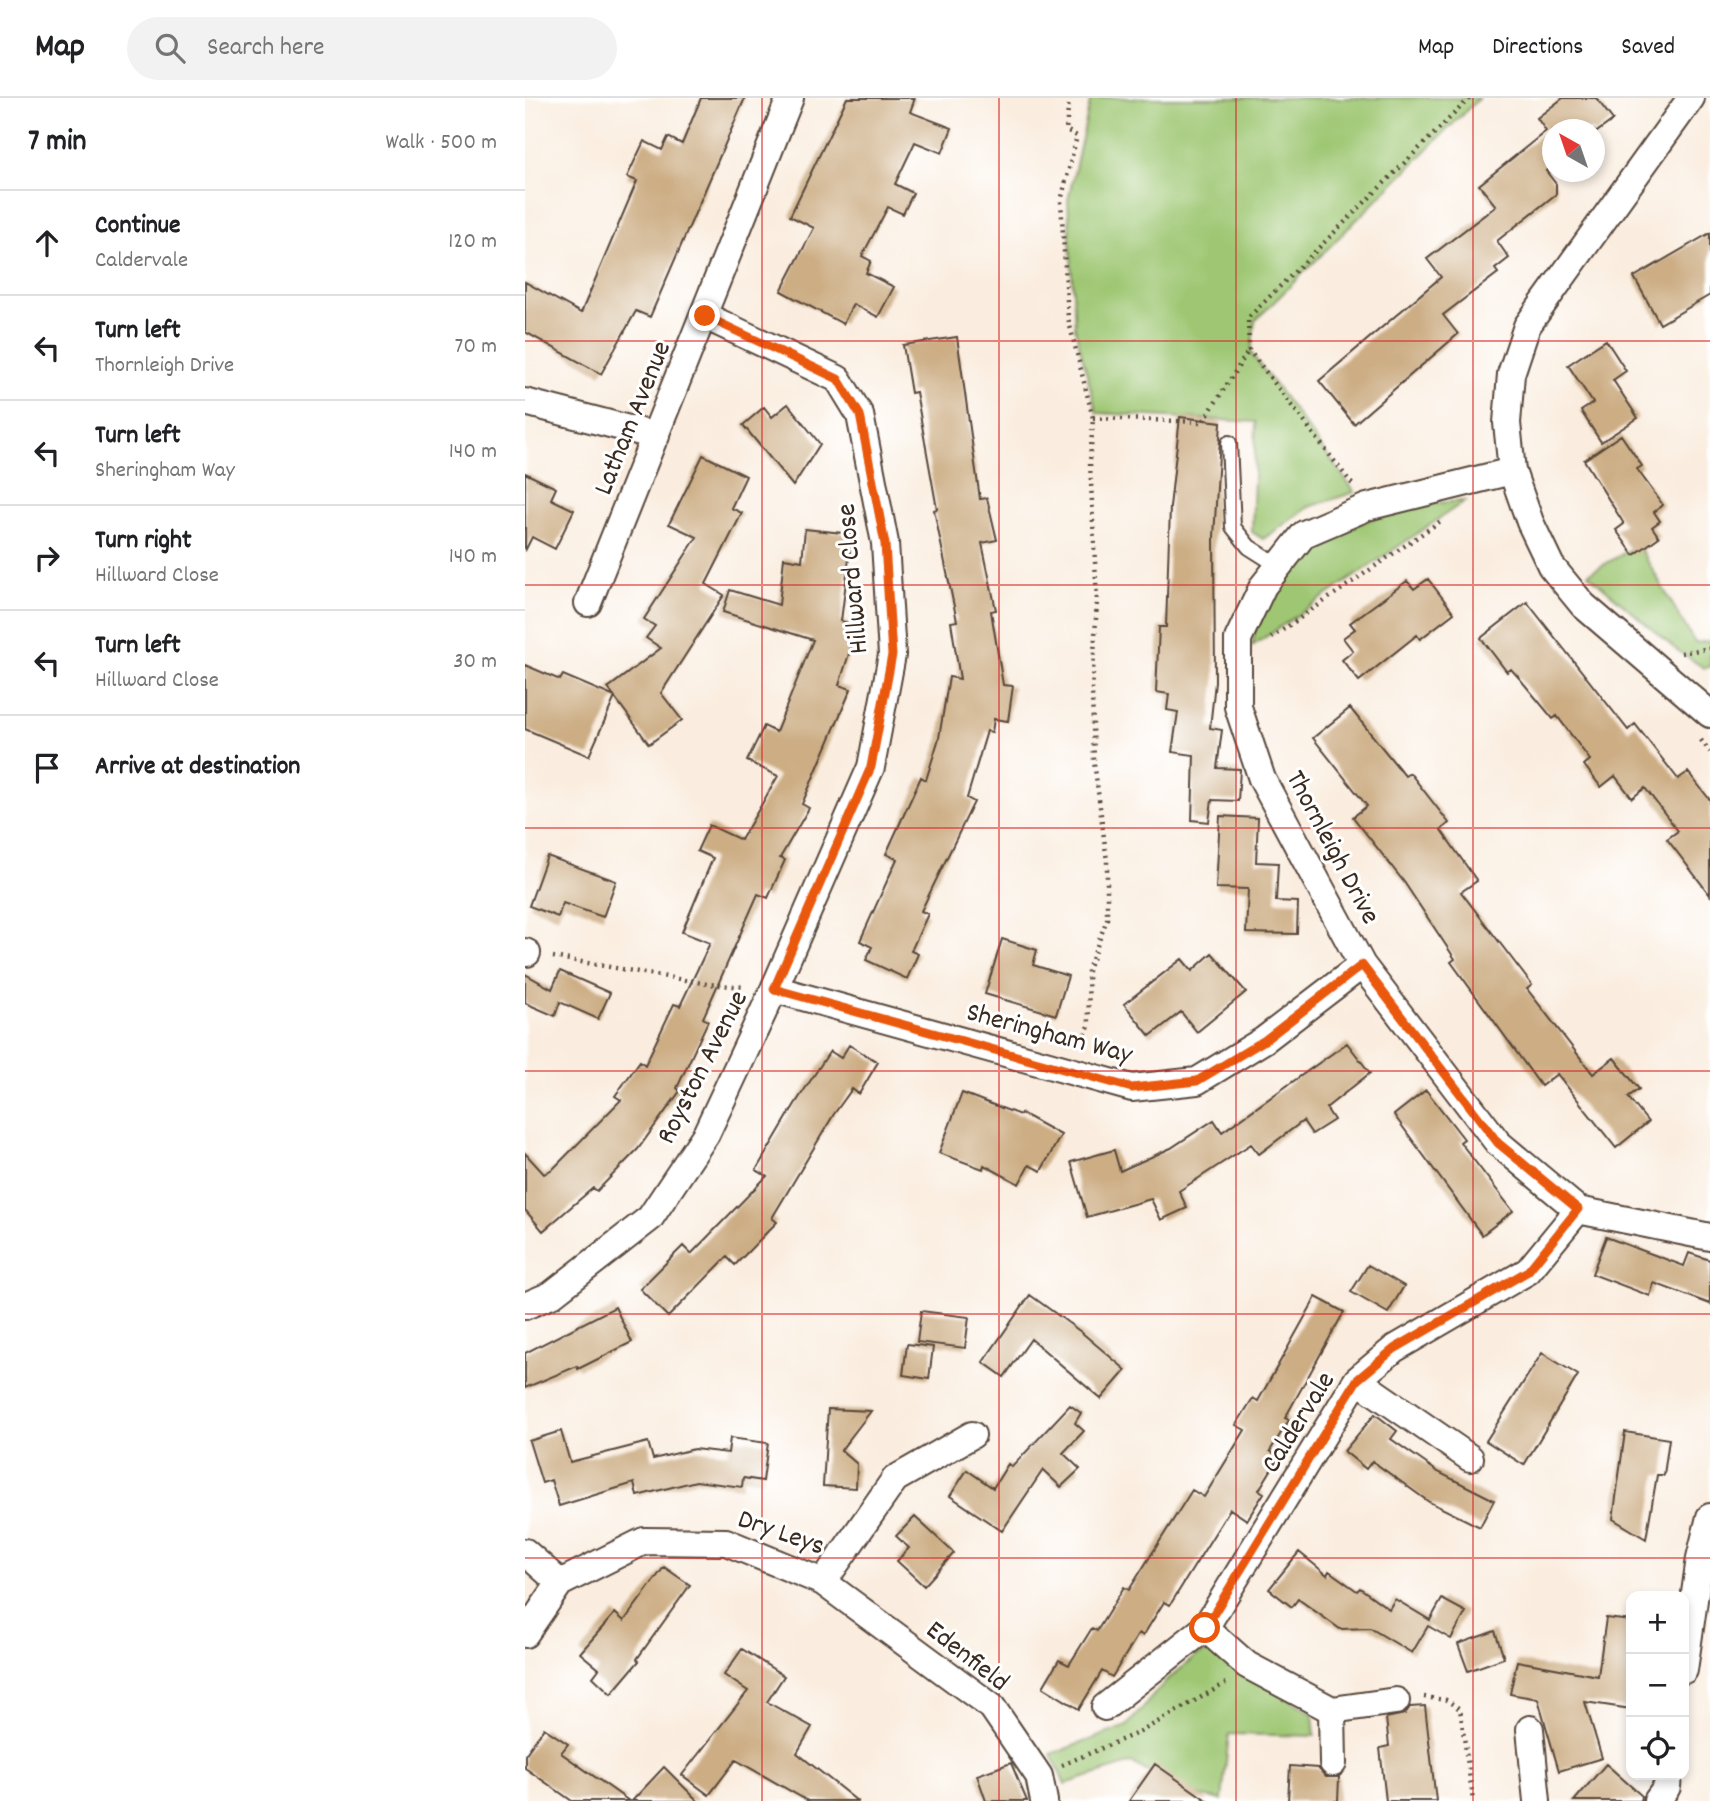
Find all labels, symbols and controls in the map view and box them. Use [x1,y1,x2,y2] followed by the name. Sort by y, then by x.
[127,17,617,80] search box
[35,25,85,72] text: Map
[151,29,189,67] icon: search
[207,30,325,67] text: Search here
[1418,31,1454,65] text: Map
[1492,31,1583,65] text: Directions
[1621,31,1675,65] text: Saved
[1542,119,1605,182] north arrow
[28,122,86,165] text: 7 min
[386,127,497,160] text: Walk · 500 m
[95,208,180,245] text: Continue
[28,224,66,262] icon: ahead
[448,226,497,259] text: 120 m
[95,245,188,278] text: Caldervale
[689,300,720,331] route end
[95,313,181,350] text: Turn left
[28,329,66,367] icon: left
[455,331,497,364] text: 70 m
[586,336,684,502] street label: Latham Avenue
[95,350,234,383] text: Thornleigh Drive
[95,418,181,455] text: Turn left
[28,434,66,472] icon: left
[449,436,497,469] text: 140 m
[95,455,235,488] text: Sheringham Way
[828,502,881,655] street label: Hillward Close
[95,523,192,560] text: Turn right
[28,539,66,577] icon: right
[449,541,497,574] text: 140 m
[95,560,219,593] text: Hillward Close
[95,628,181,665] text: Turn left
[28,644,66,682] icon: left
[453,646,497,679] text: 30 m
[95,665,219,698] text: Hillward Close
[28,749,66,787] icon: arrive
[95,749,300,786] text: Arrive at destination
[1273,764,1388,933] street label: Thornleigh Drive
[649,984,760,1152] street label: Royston Avenue
[961,994,1137,1077] street label: Sheringham Way
[1253,1365,1347,1482] street label: Caldervale
[732,1501,829,1568] street label: Dry Leys
[1626,1591,1689,1780] map controls
[1626,1591,1689,1654] button: +
[1189,1612,1220,1643] route start
[916,1613,1016,1703] street label: Edenfield
[1626,1654,1689,1717] button: −
[1626,1717,1689,1780] button: locate

